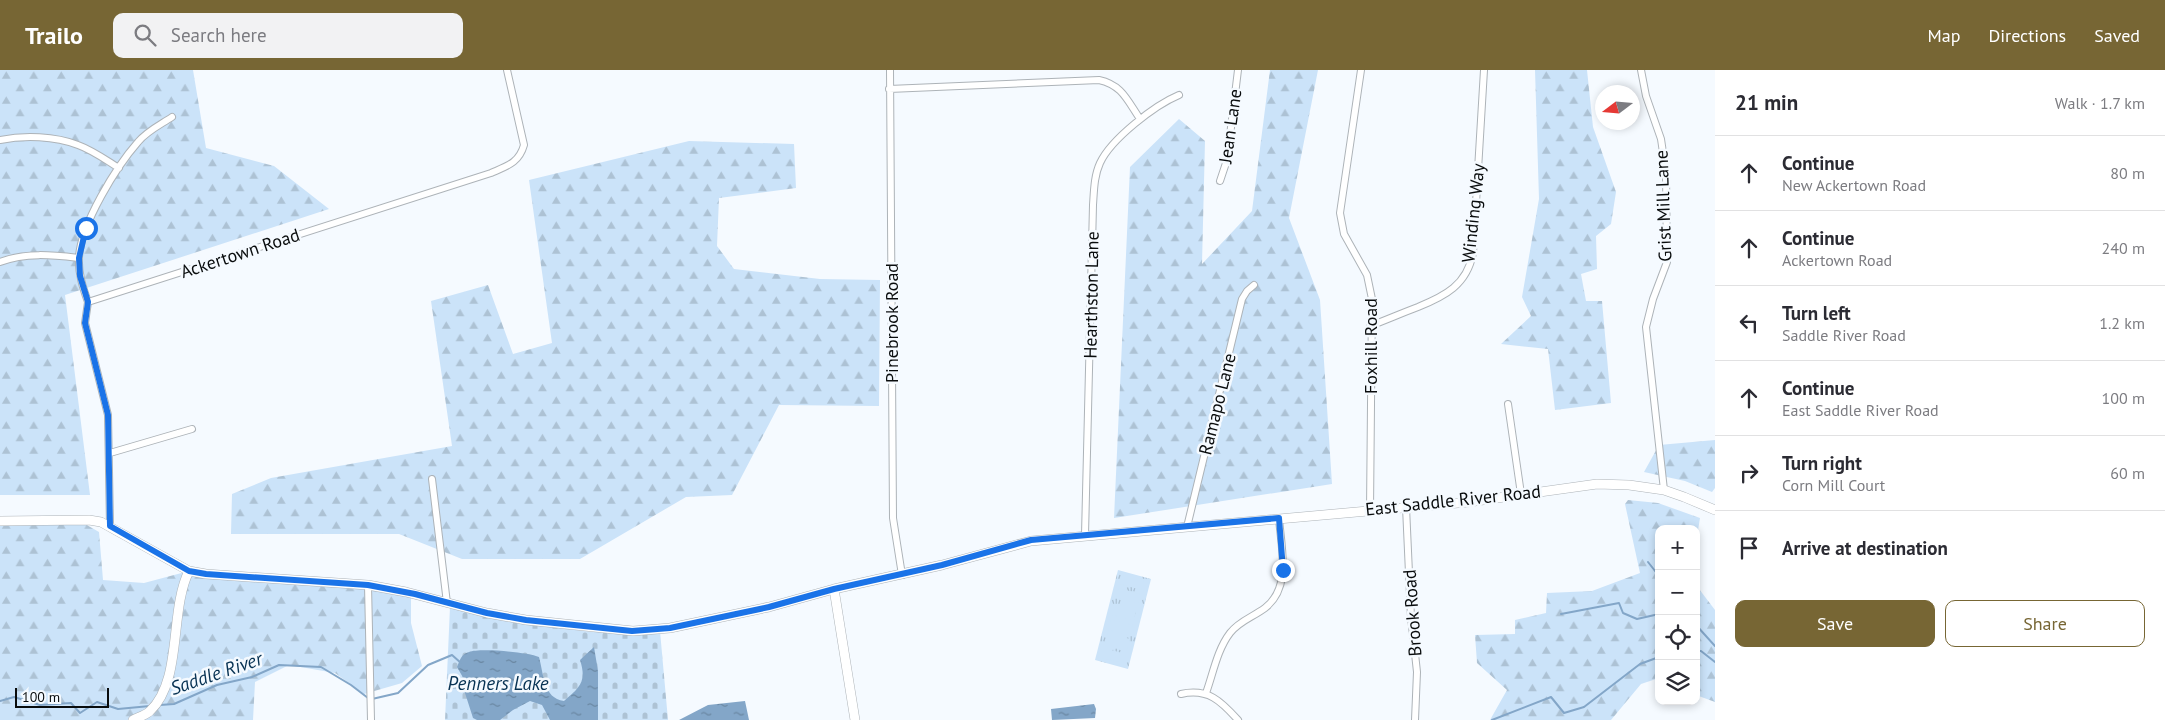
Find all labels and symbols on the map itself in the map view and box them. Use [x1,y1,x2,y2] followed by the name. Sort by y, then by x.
[1595,85,1640,130] north arrow
[1213,87,1247,166] street label: Jean Lane
[1650,150,1676,262] street label: Grist Mill Lane
[1456,162,1490,264] street label: Winding Way
[75,217,98,240] route start
[177,223,303,283] street label: Ackertown Road
[1078,231,1104,359] street label: Hearthston Lane
[880,263,903,383] street label: Pinebrook Road
[1359,298,1382,394] street label: Foxhill Road
[1193,351,1241,457] street label: Ramapo Lane
[1364,479,1542,521] street label: East Saddle River Road
[1272,559,1295,582] route end
[1397,569,1427,657] street label: Brook Road
[167,645,267,700] water label: Saddle River
[447,671,549,695] water label: Penners Lake
[15,685,109,708] scale bar

